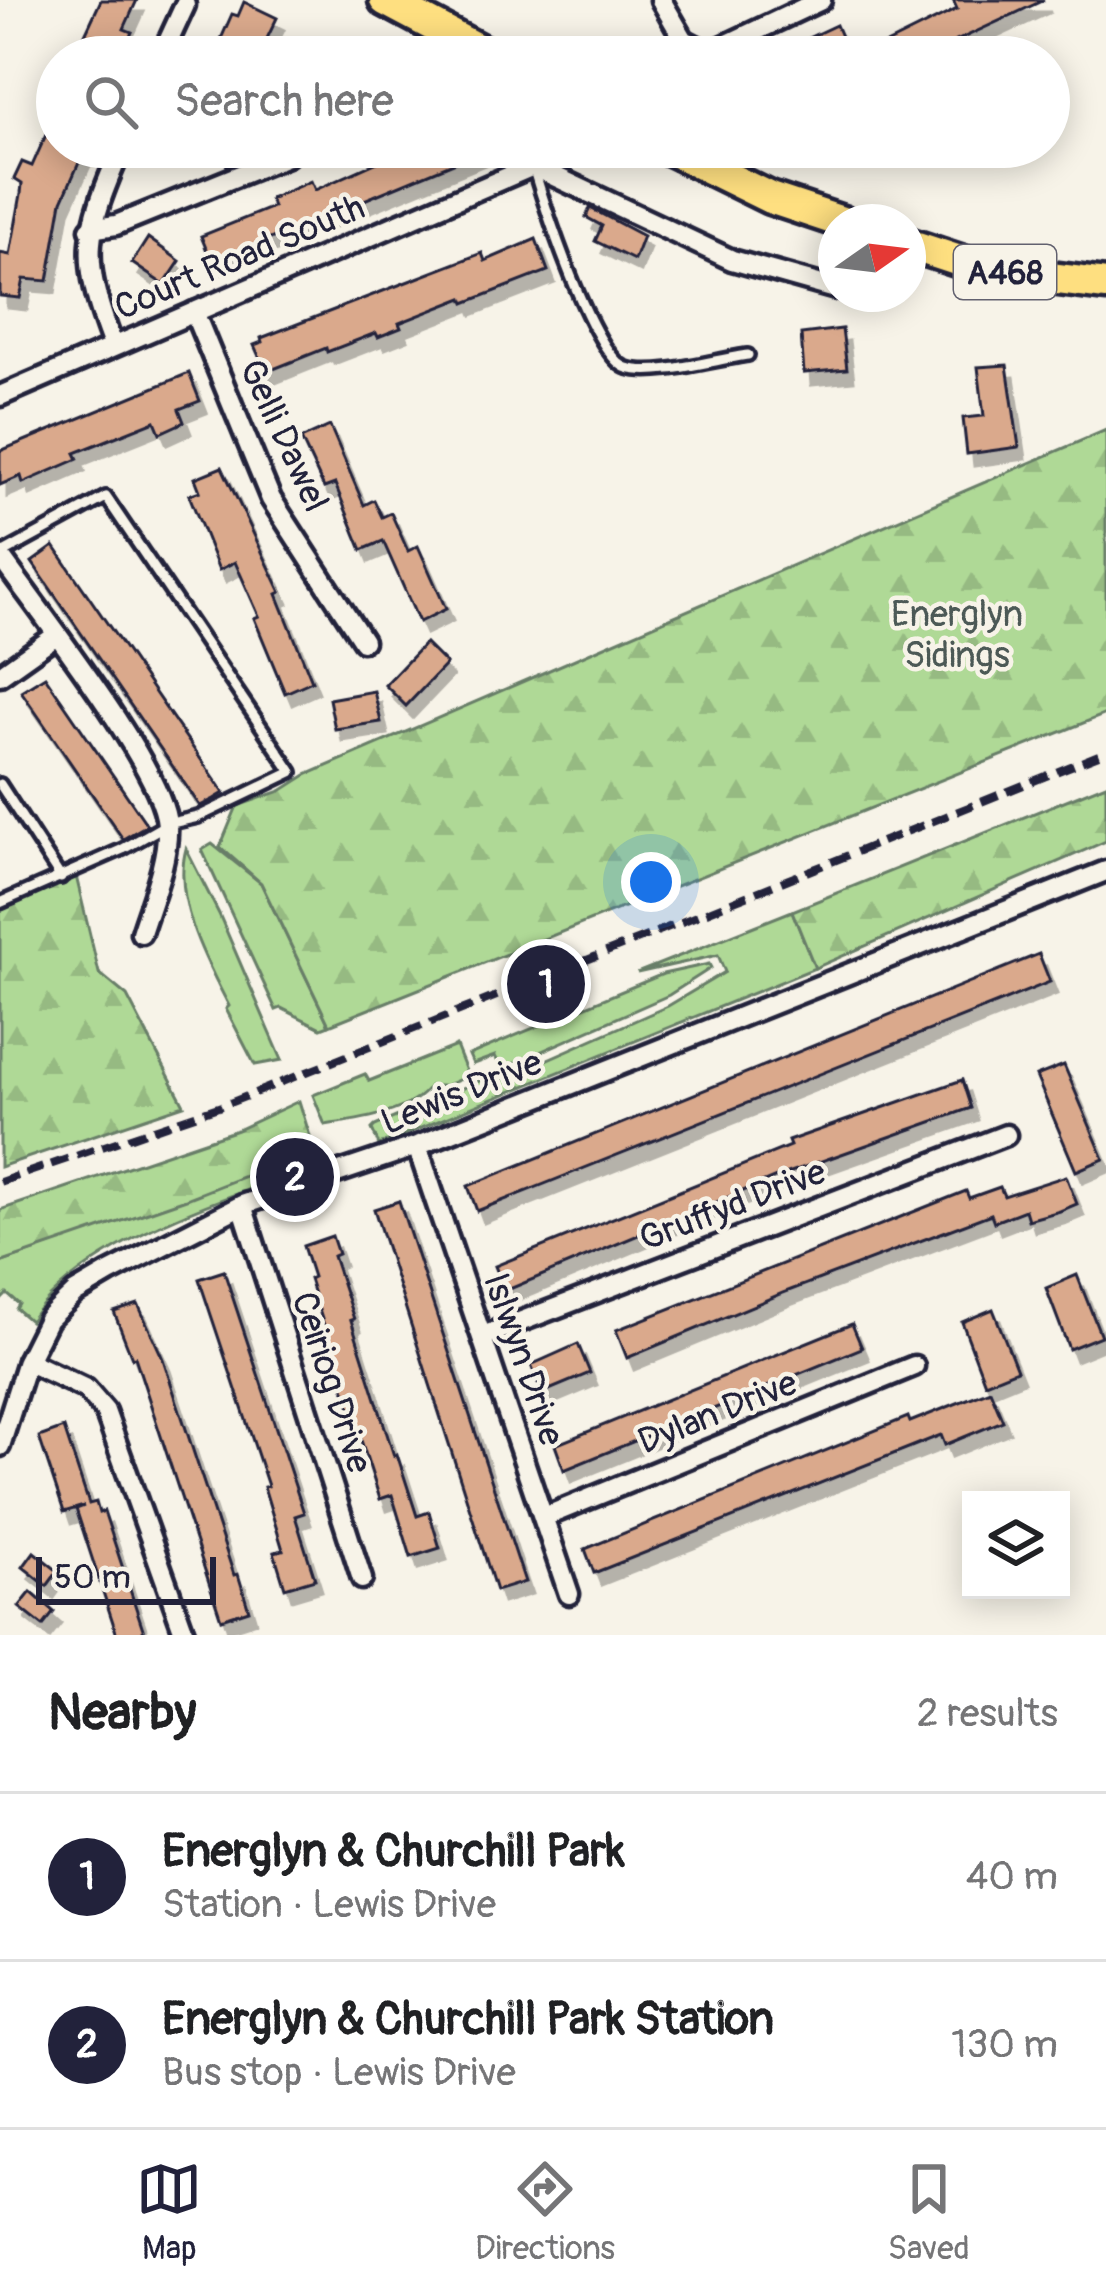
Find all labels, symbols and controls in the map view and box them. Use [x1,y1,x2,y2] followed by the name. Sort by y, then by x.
[36,36,1070,168] search box
[78,69,144,135] icon: search
[174,74,394,130] text: Search here
[108,185,371,330] street label: Court Road South
[818,204,926,312] north arrow
[954,245,1056,299] road number: A468
[229,352,338,519] street label: Gelli Dawel
[891,592,1023,678] park label: Energlyn Sidings
[621,852,681,912] your location
[507,939,585,1029] pin: 1
[375,1040,549,1145] street label: Lewis Drive
[256,1132,334,1222] pin: 2
[633,1149,832,1262] street label: Gruffyd Drive
[473,1267,574,1452] street label: Islwyn Drive
[281,1286,382,1479] street label: Ceiriog Drive
[632,1360,804,1465] street label: Dylan Drive
[962,1491,1070,1599] map controls
[962,1491,1070,1599] button: layers
[36,1551,216,1604] scale bar
[54,1557,131,1598] text: 50 m
[48,1681,196,1745] text: Nearby
[917,1689,1058,1738] text: 2 results
[162,1824,625,1880] text: Energlyn & Churchill Park
[79,1852,95,1901] text: 1
[966,1852,1058,1901] text: 40 m
[162,1880,496,1929] text: Station · Lewis Drive
[162,1992,774,2048] text: Energlyn & Churchill Park Station
[76,2020,98,2069] text: 2
[951,2020,1058,2069] text: 130 m
[162,2048,516,2097] text: Bus stop · Lewis Drive
[136,2156,202,2269] tab: Map
[475,2156,615,2269] tab: Directions
[888,2156,970,2269] tab: Saved

